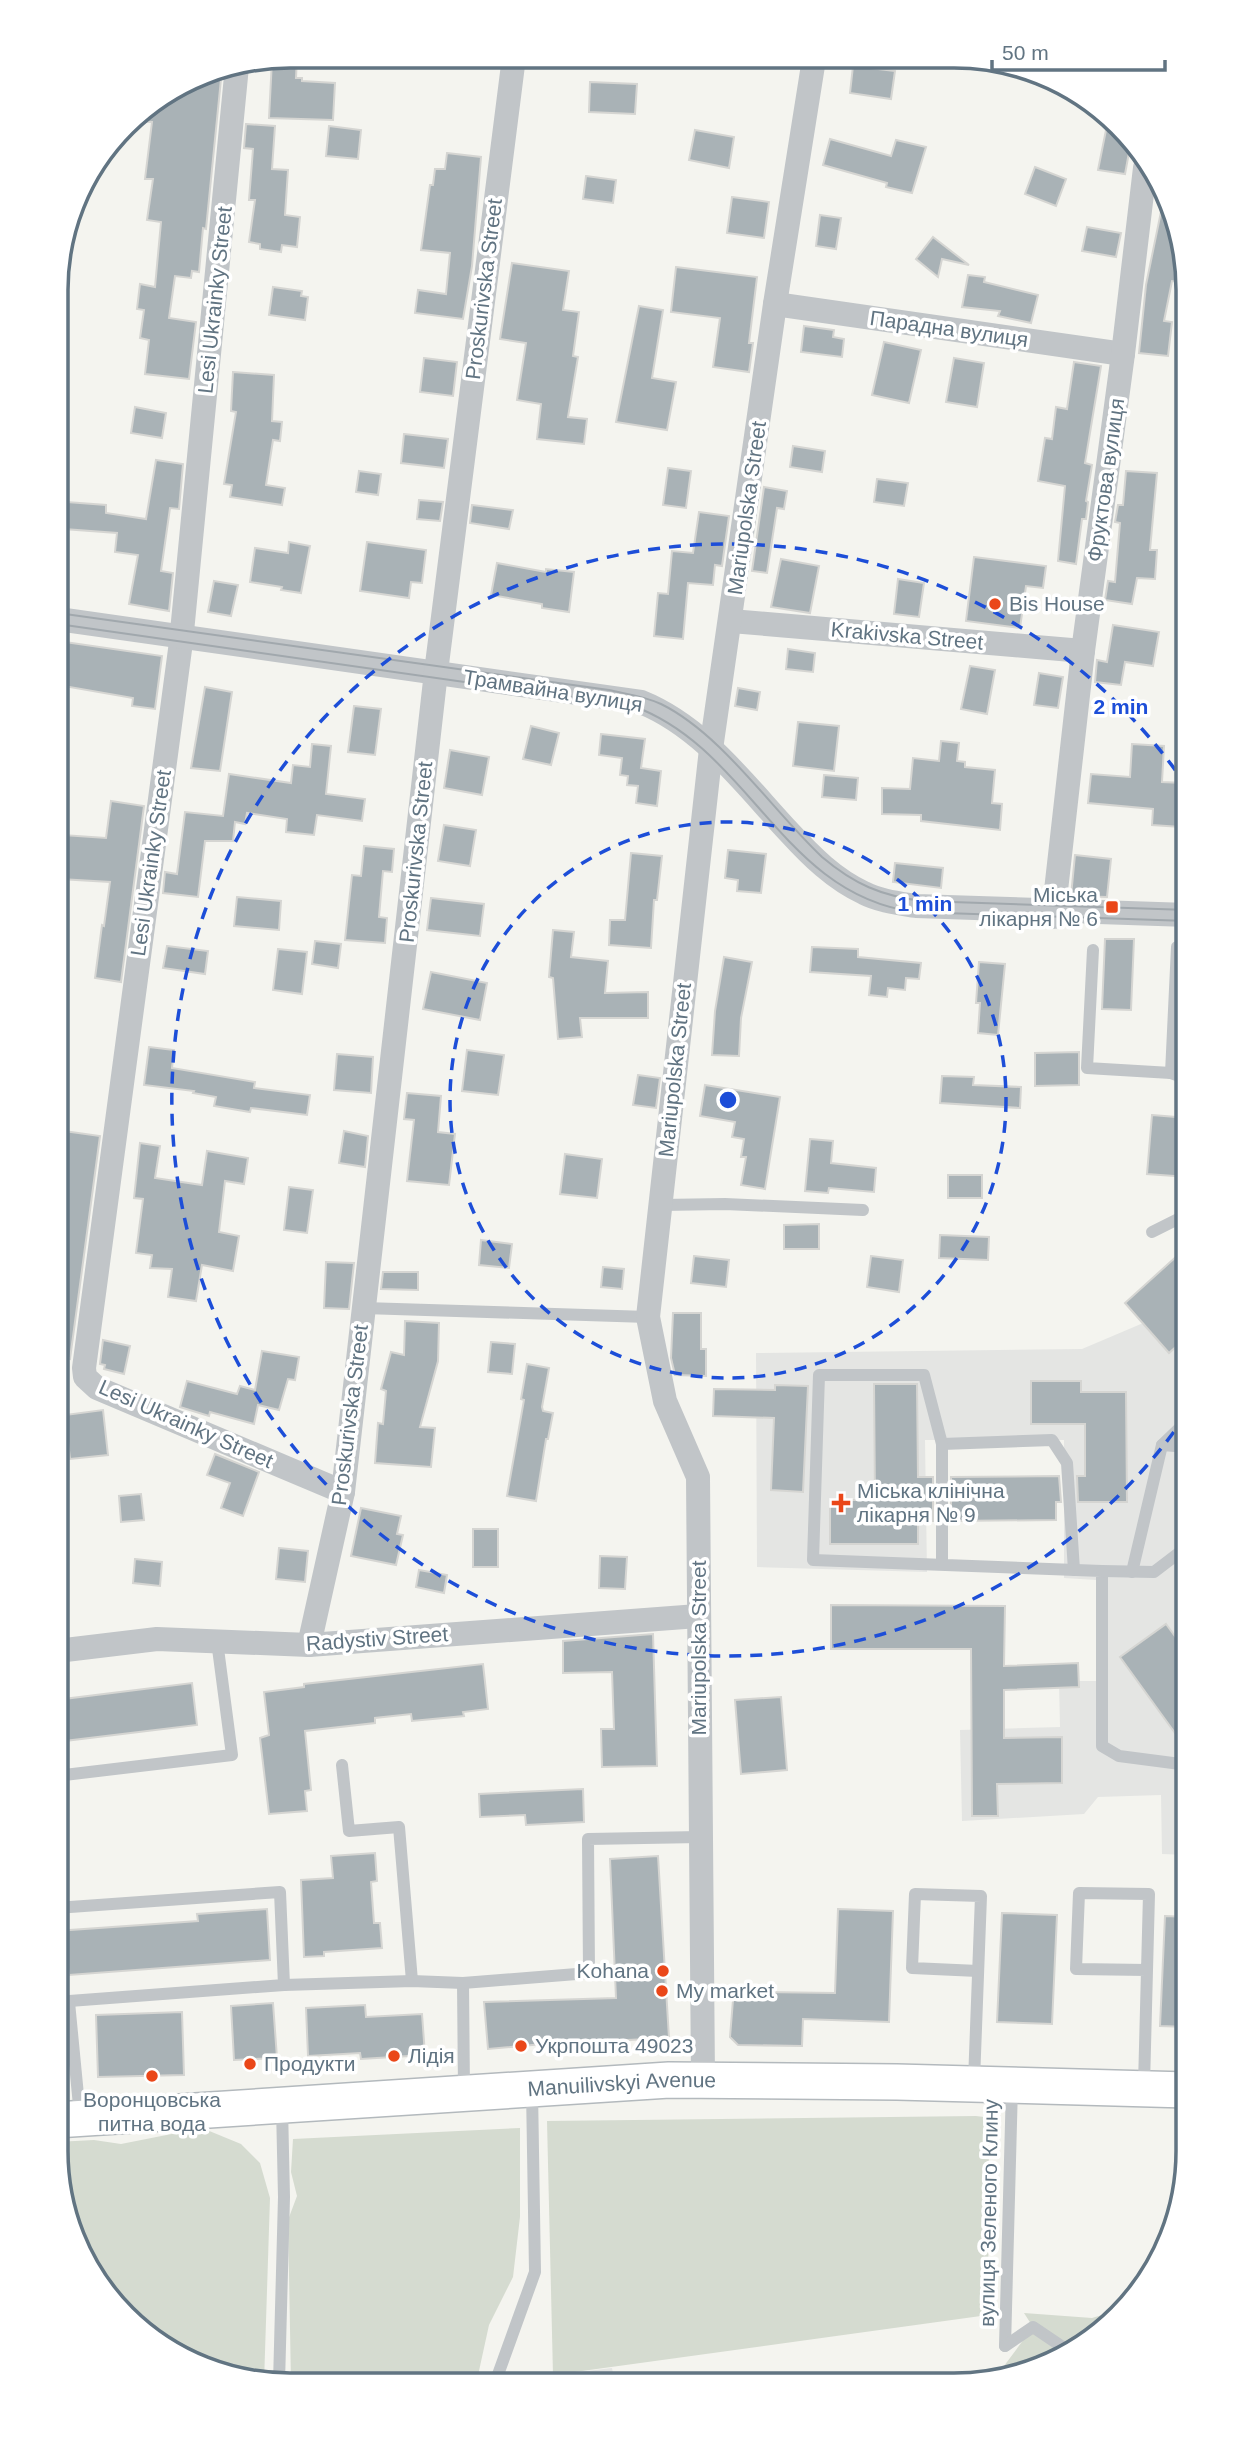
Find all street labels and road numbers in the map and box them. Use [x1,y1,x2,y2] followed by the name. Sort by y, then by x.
[461,197,506,381] street label: Proskurivska Street
[193,205,236,395] street label: Lesi Ukrainky Street
[868,306,1030,351] street label: Парадна вулиця
[1083,397,1128,563] street label: Фруктова вулиця
[723,419,770,596] street label: Mariupolska Street
[830,617,984,654] street label: Krakivska Street
[462,665,644,716] street label: Трамвайна вулиця
[395,760,436,944] street label: Proskurivska Street
[126,768,175,958] street label: Lesi Ukrainky Street
[654,982,695,1158] street label: Mariupolska Street
[327,1323,372,1507] street label: Proskurivska Street
[96,1375,277,1472] street label: Lesi Ukrainky Street
[687,1560,710,1736] street label: Mariupolska Street
[305,1622,449,1655] street label: Radystiv Street
[527,2068,716,2100] street label: Manuilivskyi Avenue
[975,2098,1002,2327] street label: вулиця Зеленого Клину

